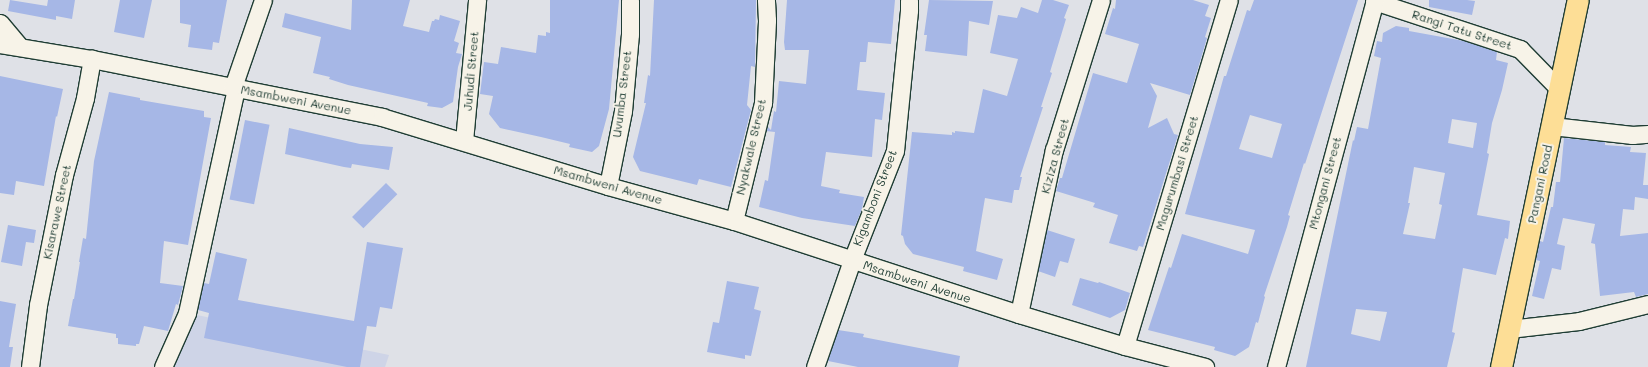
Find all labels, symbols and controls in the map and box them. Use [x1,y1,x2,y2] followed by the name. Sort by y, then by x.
[1410,7,1514,53] street label: Rangi Tatu Street
[460,31,482,111] street label: Juhudi Street
[610,50,634,138] street label: Uvumba Street
[239,82,353,118] street label: Msambweni Avenue
[733,98,769,196] street label: Nyakwale Street
[1153,114,1201,232] street label: Magurumbasi Street
[1038,117,1072,195] street label: Kiziza Street
[1306,135,1344,231] street label: Mtongani Street
[1525,143,1555,225] street label: Pangani Road
[850,148,900,248] street label: Kigamboni Street
[40,163,74,261] street label: Kisarawe Street
[552,163,664,207] street label: Msambweni Avenue
[861,258,973,306] street label: Msambweni Avenue

